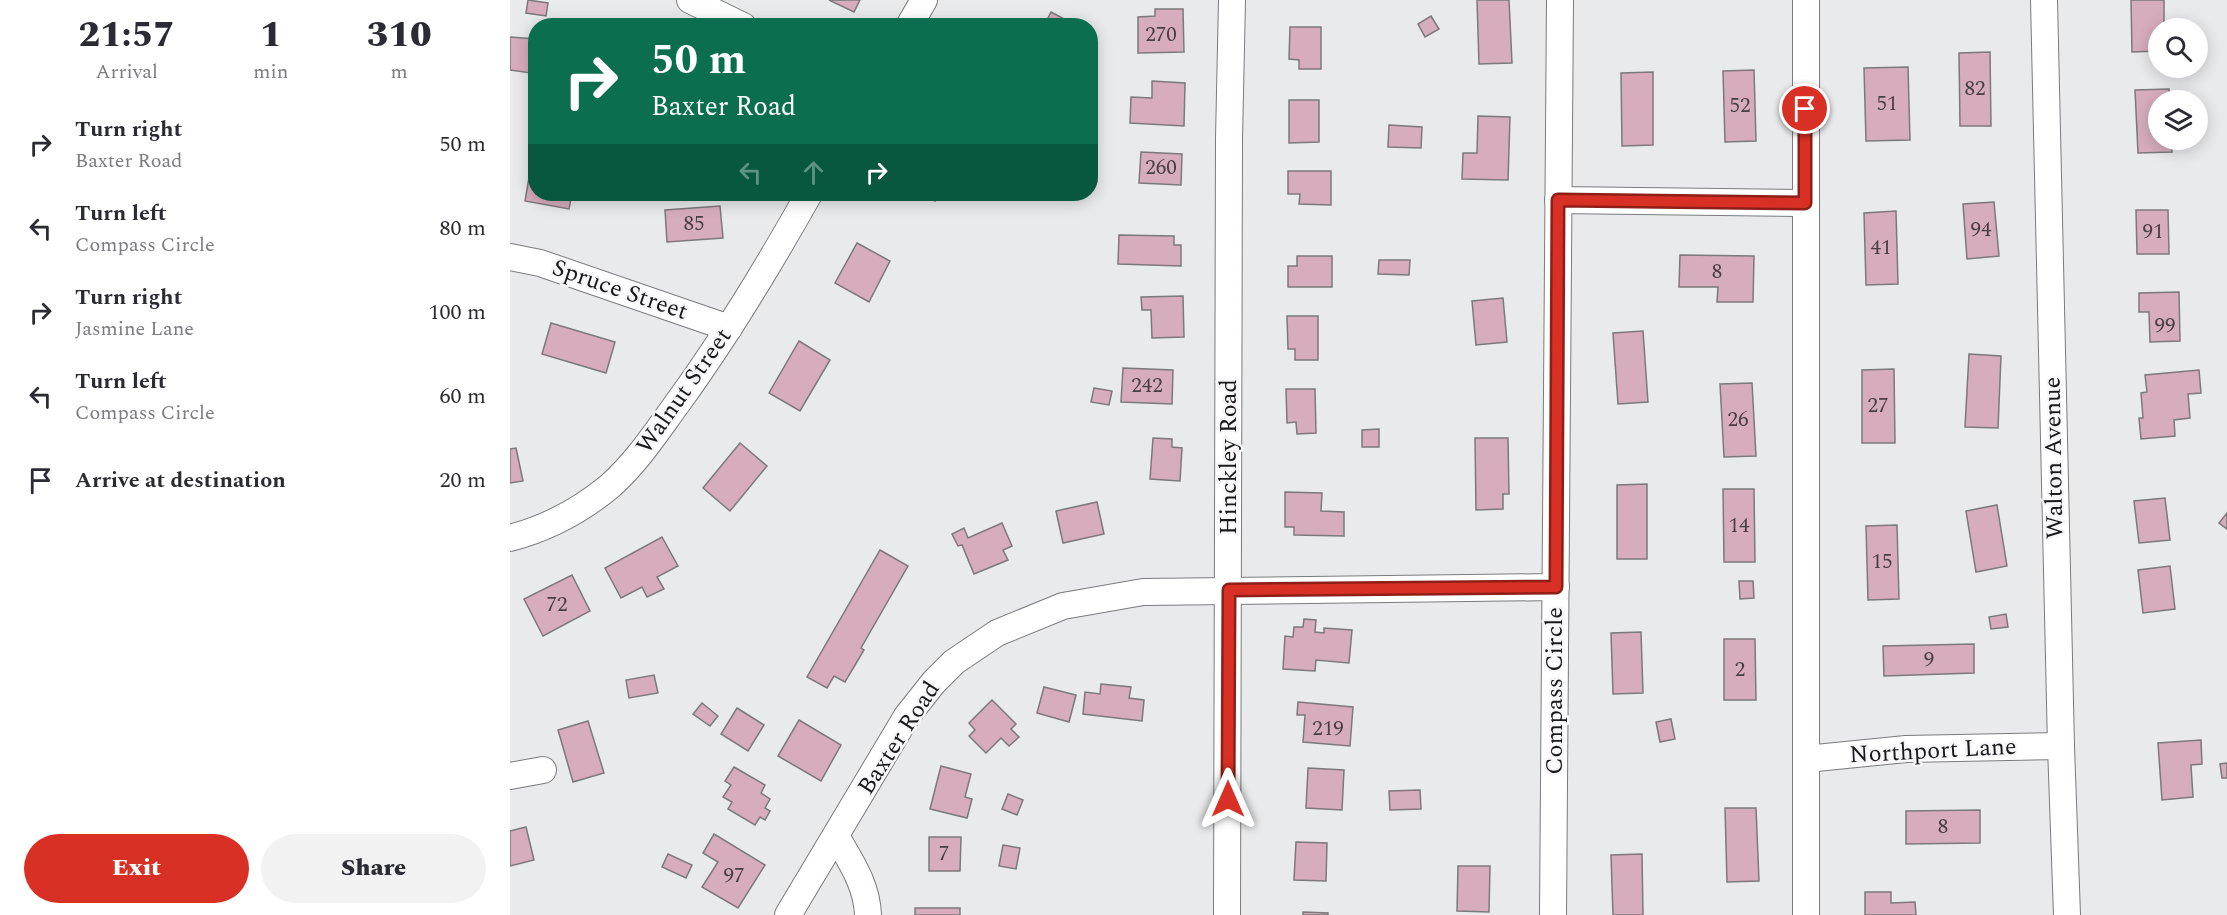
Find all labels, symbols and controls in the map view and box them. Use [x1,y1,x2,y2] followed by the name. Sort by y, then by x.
[78,8,175,63] text: 21:57
[260,8,282,63] text: 1
[367,8,432,63] text: 310
[2148,18,2208,150] map controls
[2148,18,2208,78] button: search
[1145,19,1177,51] house number: 270
[651,29,746,92] text: 50 m
[552,42,630,120] icon: right
[96,57,158,87] text: Arrival
[253,57,288,87] text: min
[391,57,408,87] text: m
[1965,73,1986,105] house number: 82
[1779,83,1830,134] pin
[651,86,796,128] text: Baxter Road
[1877,88,1898,120] house number: 51
[1730,90,1751,122] house number: 52
[2148,90,2208,150] button: layers
[1788,92,1821,125] icon: arrive
[75,113,182,146] text: Turn right
[24,128,57,161] icon: right
[440,128,486,161] text: 50 m
[75,146,183,176] text: Baxter Road
[1145,152,1177,184] house number: 260
[734,156,767,189] icon: left
[797,156,830,189] icon: ahead
[860,156,893,189] icon: right
[75,197,167,230] text: Turn left
[684,208,705,240] house number: 85
[24,212,57,245] icon: left
[440,212,486,245] text: 80 m
[1971,214,1992,246] house number: 94
[2143,216,2164,248] house number: 91
[75,230,215,260] text: Compass Circle
[1871,232,1892,264] house number: 41
[547,250,693,330] street label: Spruce Street
[1712,256,1722,288] house number: 8
[75,281,182,314] text: Turn right
[24,296,57,329] icon: right
[429,296,486,329] text: 100 m
[2155,310,2176,342] house number: 99
[75,314,194,344] text: Jasmine Lane
[627,321,741,461] street label: Walnut Street
[75,365,167,398] text: Turn left
[1131,370,1163,402] house number: 242
[2035,377,2073,539] street label: Walton Avenue
[1211,379,1247,535] street label: Hinckley Road
[24,380,57,413] icon: left
[440,380,486,413] text: 60 m
[1868,390,1889,422] house number: 27
[75,398,215,428] text: Compass Circle
[1728,404,1749,436] house number: 26
[24,464,57,497] icon: arrive
[75,464,286,497] text: Arrive at destination
[440,464,486,497] text: 20 m
[1729,510,1750,542] house number: 14
[1872,546,1893,578] house number: 15
[547,589,568,621] house number: 72
[1537,607,1573,775] street label: Compass Circle
[1924,644,1934,676] house number: 9
[1735,654,1745,686] house number: 2
[849,674,949,802] street label: Baxter Road
[1312,713,1344,745] house number: 219
[1849,729,2017,773] street label: Northport Lane
[1196,767,1260,831] position arrow
[1938,811,1948,843] house number: 8
[24,834,249,903] button: Exit
[261,834,486,903] button: Share
[939,838,949,870] house number: 7
[724,860,745,892] house number: 97

